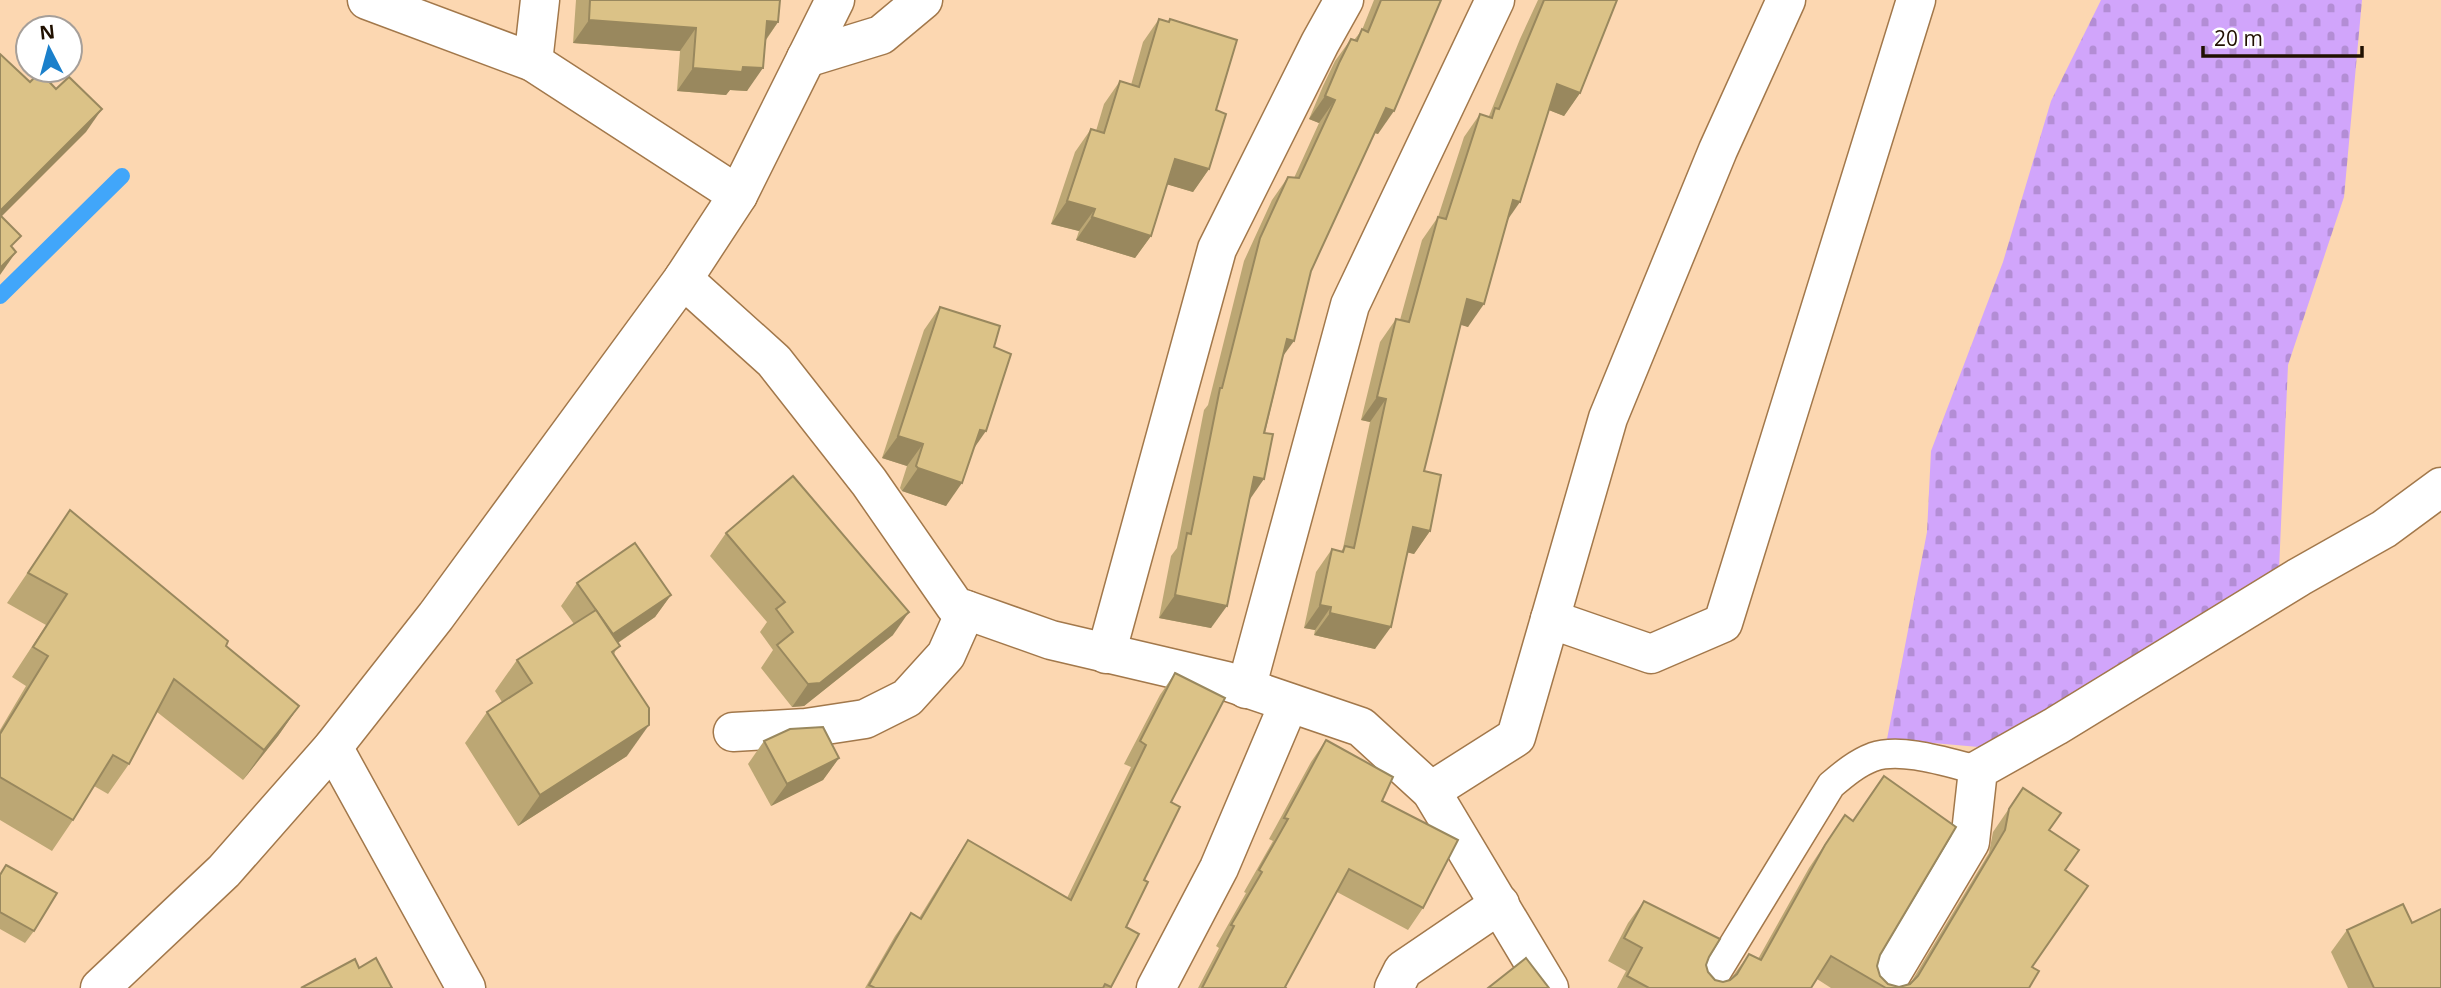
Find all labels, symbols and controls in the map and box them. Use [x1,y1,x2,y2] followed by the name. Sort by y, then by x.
[14,14,84,84] north arrow
[2203,14,2362,58] scale bar
[38,18,56,46] text: N
[2214,24,2263,52] text: 20 m

